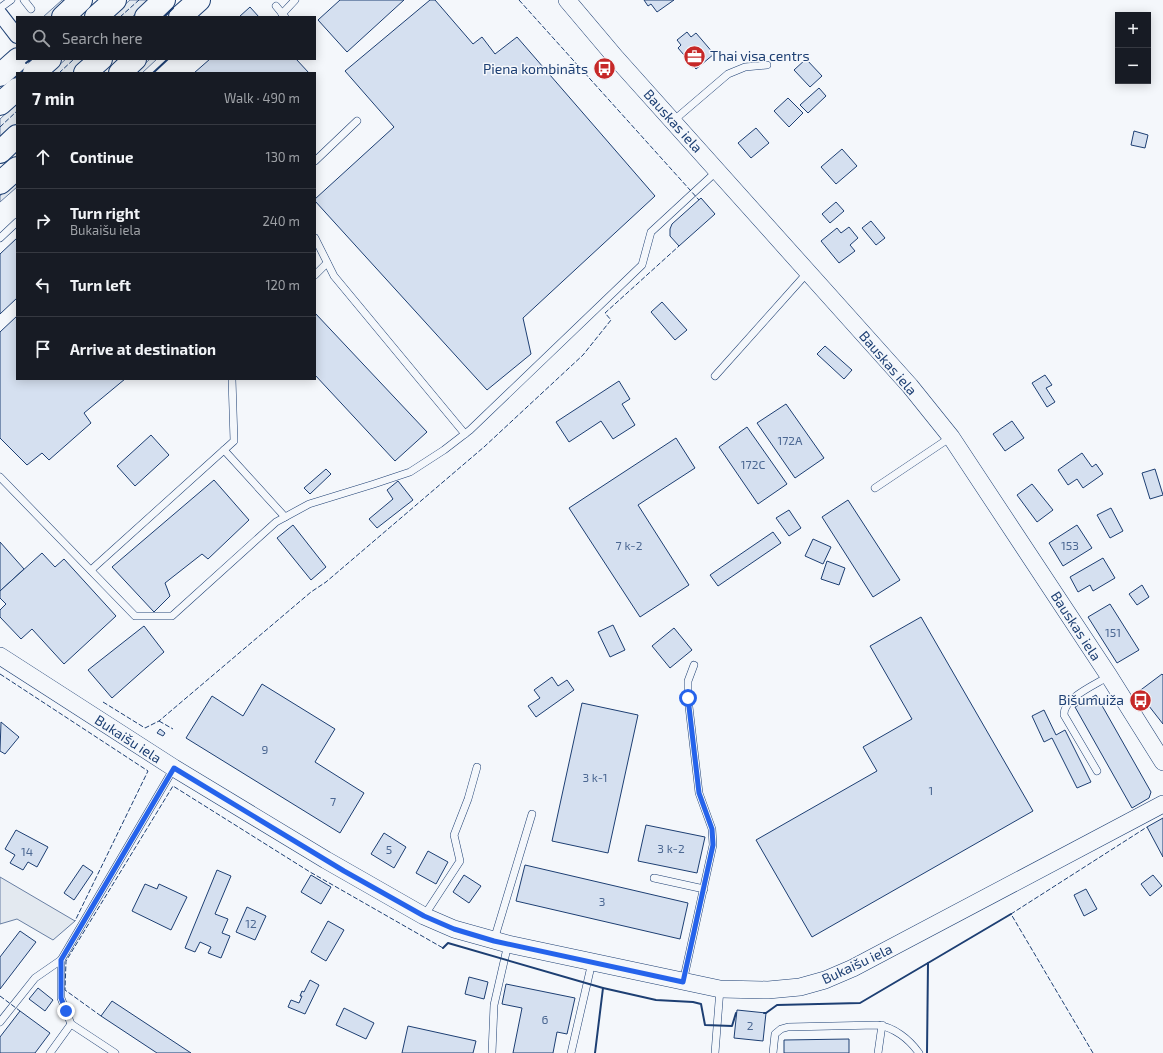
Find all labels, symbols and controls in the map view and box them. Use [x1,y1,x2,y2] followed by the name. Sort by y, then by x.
[1115,12,1151,84] map controls
[1115,12,1151,48] button: +
[16,16,316,60] search box
[30,27,52,49] icon: search
[62,29,143,47] text: Search here
[681,43,707,69] office icon: Thai visa centrs
[710,47,810,64] place label: Thai visa centrs
[1115,48,1151,84] button: −
[591,56,617,82] bus stop icon: Piena kombināts
[483,60,588,77] place label: Piena kombināts
[641,85,706,156] street label: Bauskas iela
[32,88,75,108] text: 7 min
[224,90,300,106] text: Walk · 490 m
[32,146,54,168] icon: ahead
[70,148,133,166] text: Continue
[265,149,300,165] text: 130 m
[70,204,140,222] text: Turn right
[32,210,54,232] icon: right
[263,213,300,229] text: 240 m
[70,222,141,238] text: Bukaišu iela
[32,274,54,296] icon: left
[70,276,131,294] text: Turn left
[265,277,300,293] text: 120 m
[856,327,921,398] street label: Bauskas iela
[32,338,54,360] icon: arrive
[70,340,216,358] text: Arrive at destination
[777,433,803,447] house number: 172A
[741,457,765,471] house number: 172C
[616,538,643,552] house number: 7 k-2
[1061,538,1079,552] house number: 153
[1048,588,1105,664] street label: Bauskas iela
[1105,625,1121,639] house number: 151
[1127,687,1153,713] bus stop icon: Bišumuiža
[679,689,697,707] route start
[1058,691,1124,708] place label: Bišumuiža
[92,711,165,766] street label: Bukaišu iela
[262,742,269,756] house number: 9
[583,770,607,784] house number: 3 k-1
[929,783,933,797] house number: 1
[330,794,336,808] house number: 7
[657,841,685,855] house number: 3 k-2
[386,842,392,856] house number: 5
[21,844,33,858] house number: 14
[599,894,605,908] house number: 3
[245,916,257,930] house number: 12
[819,940,895,987] street label: Bukaišu iela
[57,1002,75,1020] route end
[542,1012,549,1026] house number: 6
[747,1018,754,1032] house number: 2

